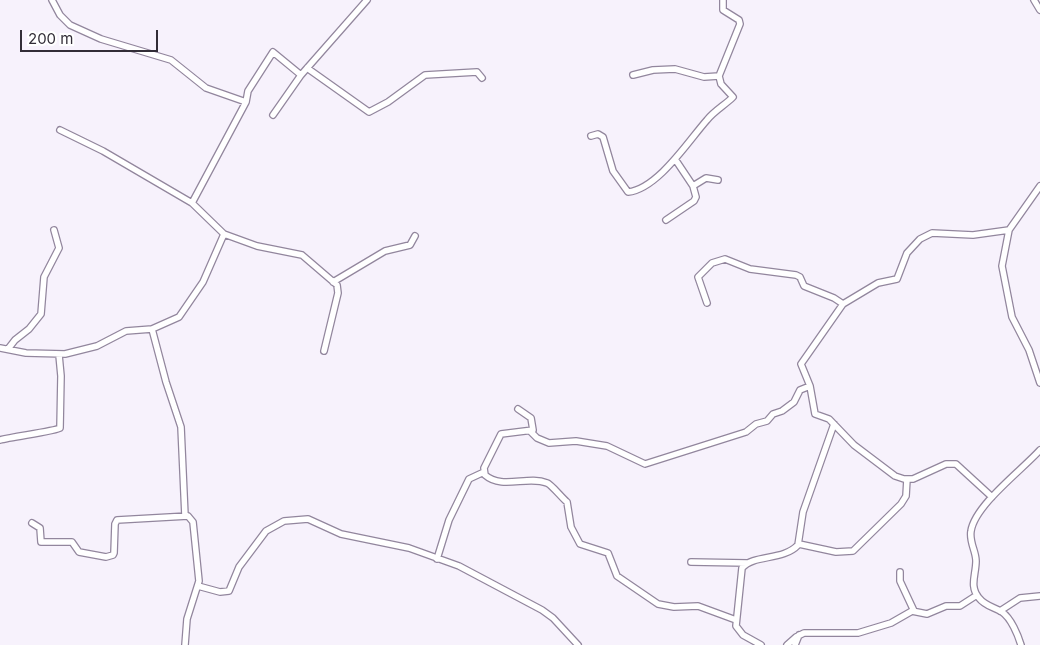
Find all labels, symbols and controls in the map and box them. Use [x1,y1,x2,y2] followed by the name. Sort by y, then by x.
[22,20,160,52] scale bar
[28,29,73,48] text: 200 m

